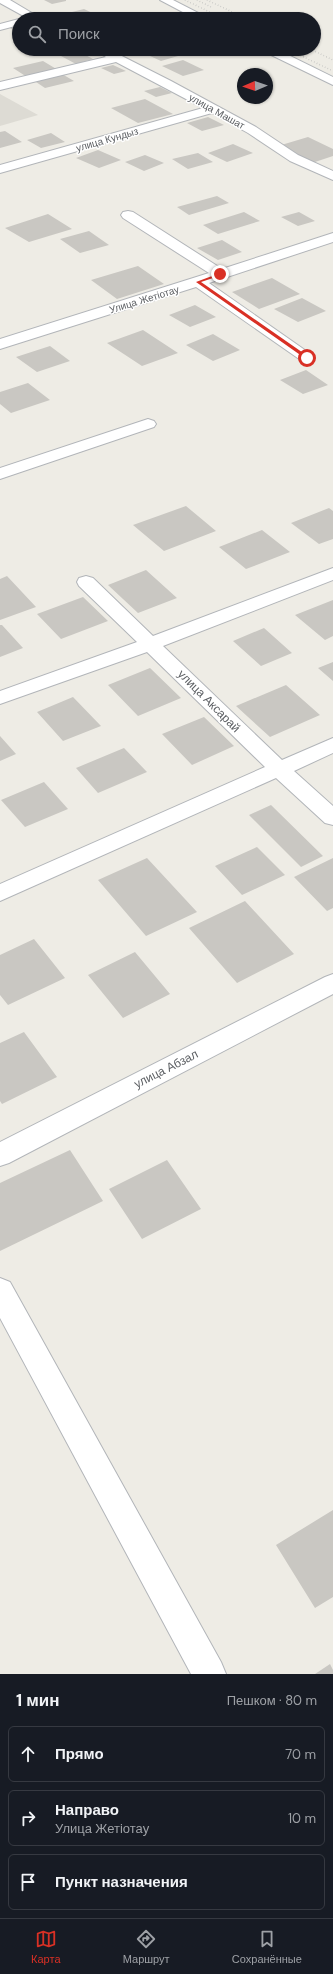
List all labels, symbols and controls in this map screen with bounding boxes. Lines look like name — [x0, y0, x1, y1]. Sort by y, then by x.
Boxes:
search box — [12, 12, 321, 56]
icon: search — [26, 23, 48, 45]
text: Поиск — [58, 24, 100, 44]
north arrow — [237, 68, 273, 104]
street label: улица Машат — [186, 91, 247, 132]
street label: улица Кундыз — [75, 124, 140, 155]
route end — [211, 265, 229, 283]
street label: Улица Жетіотау — [108, 283, 181, 316]
route start — [298, 349, 316, 367]
street label: улица Аксарай — [174, 666, 244, 736]
street label: улица Абзал — [131, 1046, 201, 1092]
text: 1 мин — [16, 1689, 59, 1711]
text: Пешком · 80 m — [227, 1692, 317, 1709]
icon: ahead — [17, 1743, 39, 1765]
text: Прямо — [55, 1744, 104, 1764]
text: 70 m — [285, 1746, 316, 1763]
text: Направо — [55, 1800, 119, 1820]
icon: right — [17, 1807, 39, 1829]
text: 10 m — [288, 1810, 316, 1827]
text: Улица Жетіотау — [55, 1820, 149, 1837]
icon: arrive — [17, 1871, 39, 1893]
text: Пункт назначения — [55, 1872, 188, 1892]
tab: Карта — [31, 1928, 61, 1966]
tab: Маршрут — [123, 1928, 170, 1966]
tab: Сохранённые — [232, 1928, 302, 1966]

